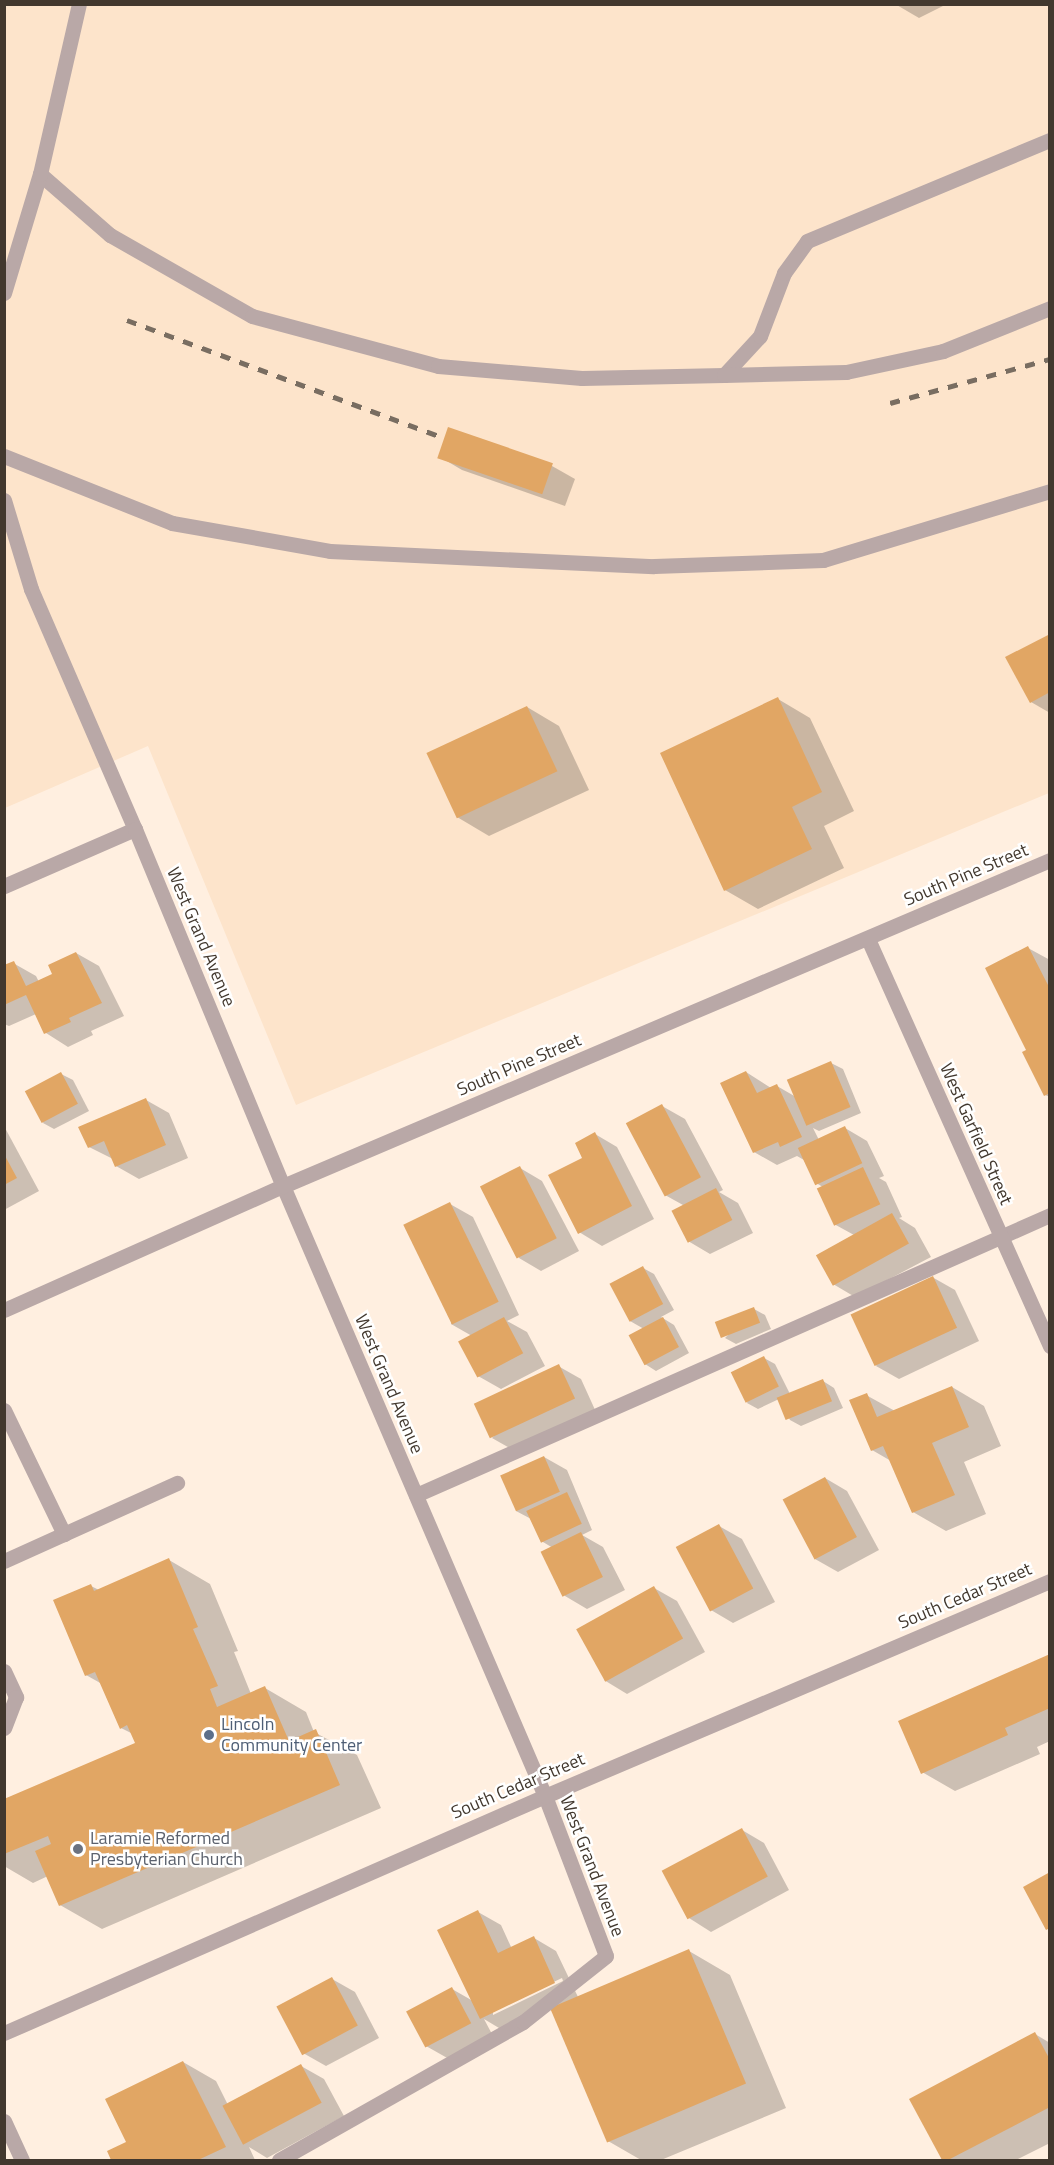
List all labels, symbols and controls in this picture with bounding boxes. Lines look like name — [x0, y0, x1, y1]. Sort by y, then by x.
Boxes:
street label: South Pine Street — [901, 839, 1031, 911]
street label: West Grand Avenue — [162, 864, 240, 1010]
street label: South Pine Street — [454, 1029, 584, 1101]
street label: West Garfield Street — [935, 1060, 1017, 1208]
street label: West Grand Avenue — [350, 1311, 428, 1457]
street label: South Cedar Street — [895, 1558, 1035, 1634]
place label: Lincoln Community Center — [221, 1714, 362, 1756]
marker: Lincoln Community Center — [202, 1728, 216, 1742]
street label: South Cedar Street — [448, 1748, 588, 1824]
street label: West Grand Avenue — [555, 1793, 629, 1939]
place label: Laramie Reformed Presbyterian Church — [90, 1828, 243, 1870]
marker: Laramie Reformed Presbyterian Church — [71, 1842, 85, 1856]

